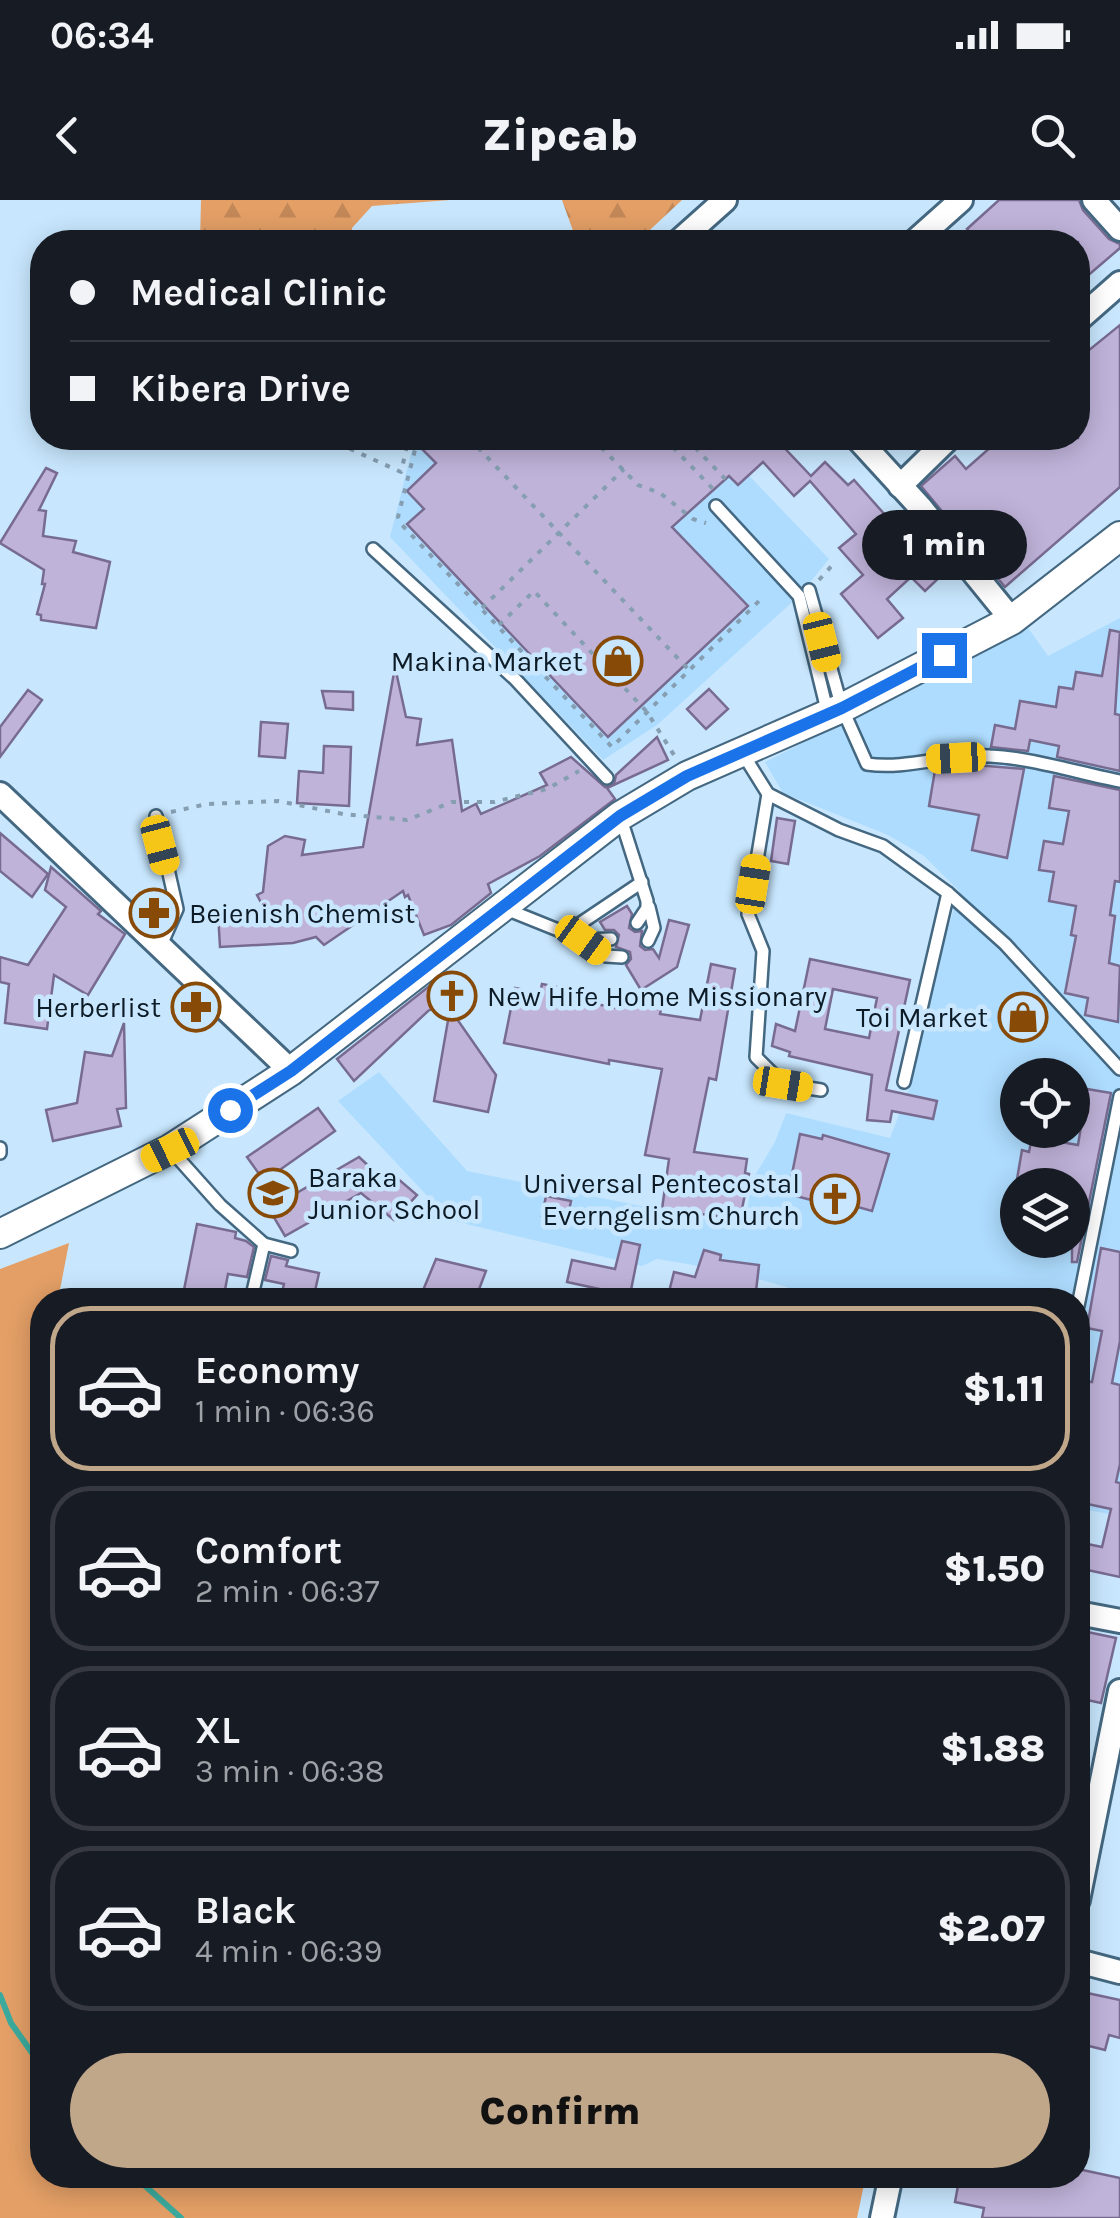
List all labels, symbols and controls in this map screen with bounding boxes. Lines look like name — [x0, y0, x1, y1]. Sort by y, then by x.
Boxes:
text: 06:34 — [50, 13, 154, 58]
icon: back — [40, 108, 95, 163]
icon: search — [1025, 108, 1080, 163]
text: Zipcab — [482, 109, 638, 161]
text: Medical Clinic — [130, 270, 387, 315]
text: Kibera Drive — [130, 366, 351, 411]
callout: 1 min — [862, 510, 1026, 580]
text: 1 min — [903, 526, 986, 563]
car — [800, 609, 844, 675]
route end — [922, 633, 967, 678]
shop icon: Makina Market — [592, 635, 644, 687]
place label: Makina Market — [391, 645, 583, 678]
car — [925, 741, 987, 775]
car — [138, 812, 182, 878]
car — [733, 852, 773, 916]
pharmacy icon: Beienish Chemist — [128, 887, 180, 939]
place label: Beienish Chemist — [189, 897, 415, 930]
car — [550, 910, 616, 970]
church icon: New Hife Home Missionary — [426, 970, 478, 1022]
place label: New Hife Home Missionary — [487, 980, 827, 1013]
pharmacy icon: Herberlist — [170, 981, 222, 1033]
place label: Herberlist — [35, 991, 161, 1024]
shop icon: Toi Market — [997, 991, 1049, 1043]
place label: Toi Market — [856, 1001, 988, 1034]
map controls — [1000, 1058, 1090, 1258]
button: locate — [1000, 1058, 1090, 1148]
car — [751, 1064, 815, 1104]
route start — [208, 1088, 253, 1133]
car — [136, 1123, 204, 1177]
place label: Baraka Junior School — [308, 1161, 480, 1226]
school or university icon: Baraka Junior School — [247, 1167, 299, 1219]
place label: Universal Pentecostal Everngelism Church — [523, 1167, 800, 1232]
button: layers — [1000, 1168, 1090, 1258]
church icon: Universal Pentecostal Everngelism Church — [809, 1173, 861, 1225]
icon: car — [75, 1344, 165, 1434]
text: Economy — [195, 1348, 359, 1393]
text: $1.11 — [963, 1366, 1045, 1411]
text: 1 min · 06:36 — [195, 1393, 375, 1430]
icon: car — [75, 1524, 165, 1614]
text: Comfort — [195, 1528, 342, 1573]
text: $1.50 — [944, 1546, 1045, 1591]
text: 2 min · 06:37 — [195, 1573, 379, 1610]
icon: car — [75, 1704, 165, 1794]
text: XL — [195, 1708, 240, 1753]
text: $1.88 — [941, 1726, 1045, 1771]
text: 3 min · 06:38 — [195, 1753, 384, 1790]
icon: car — [75, 1884, 165, 1974]
text: Black — [195, 1888, 296, 1933]
text: $2.07 — [937, 1906, 1045, 1951]
text: 4 min · 06:39 — [195, 1933, 382, 1970]
button: Confirm — [70, 2053, 1050, 2168]

